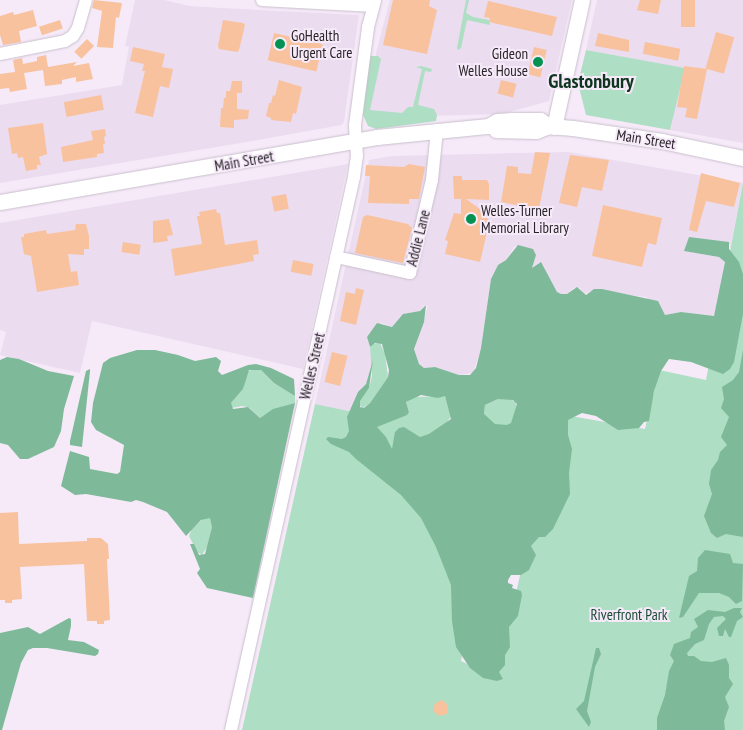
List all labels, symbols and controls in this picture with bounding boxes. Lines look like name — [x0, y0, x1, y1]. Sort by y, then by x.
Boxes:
place label: GoHealth Urgent Care — [291, 26, 352, 61]
marker: GoHealth Urgent Care — [273, 37, 287, 51]
place label: Gideon Welles House — [459, 44, 528, 79]
marker: Gideon Welles House — [532, 56, 544, 68]
district label: Glastonbury — [548, 69, 634, 93]
street label: Main Street — [615, 125, 677, 153]
street label: Main Street — [213, 147, 275, 175]
place label: Welles-Turner Memorial Library — [481, 201, 569, 236]
street label: Addie Lane — [402, 208, 434, 268]
marker: Welles-Turner Memorial Library — [465, 213, 477, 225]
street label: Welles Street — [296, 331, 328, 401]
park label: Riverfront Park — [590, 606, 668, 624]

